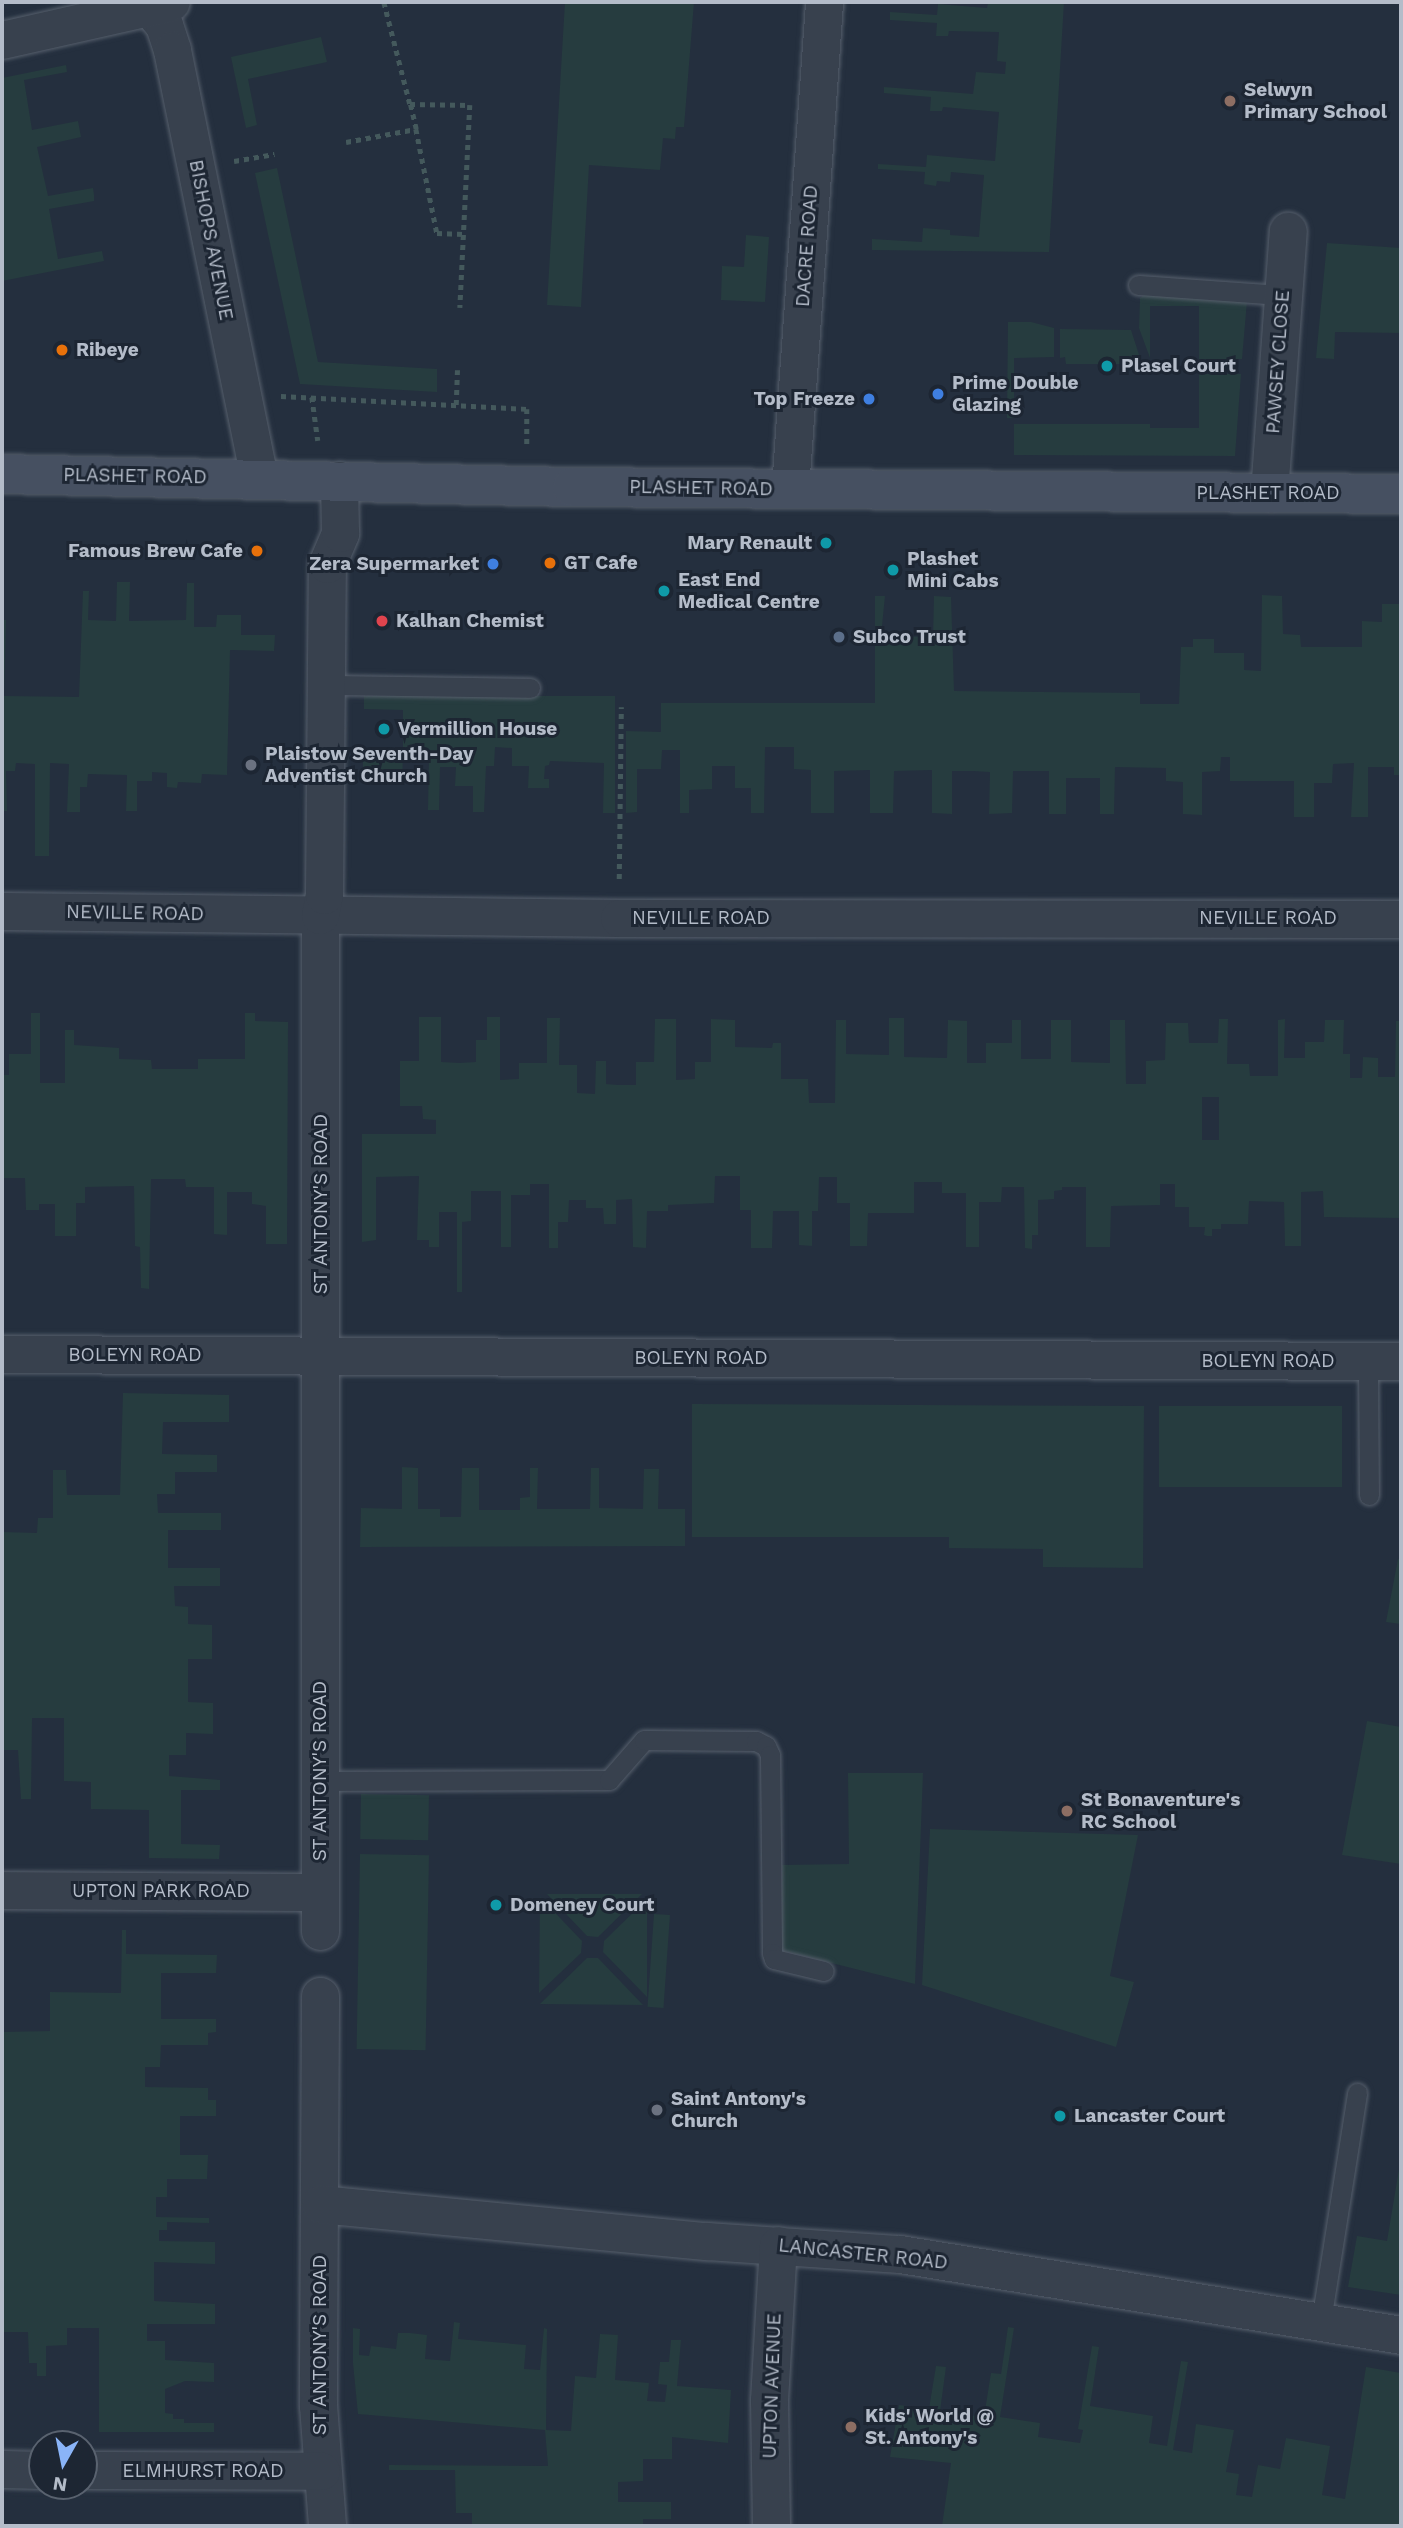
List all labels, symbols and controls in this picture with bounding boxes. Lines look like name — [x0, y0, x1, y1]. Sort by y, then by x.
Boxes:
place label: Selwyn Primary School — [1244, 79, 1387, 123]
marker: Selwyn Primary School — [1222, 93, 1238, 109]
street label: BISHOPS AVENUE — [184, 157, 238, 323]
street label: DACRE ROAD — [791, 184, 823, 308]
street label: PAWSEY CLOSE — [1262, 289, 1294, 435]
place label: Ribeye — [76, 339, 139, 361]
marker: Ribeye — [54, 342, 70, 358]
place label: Plasel Court — [1121, 355, 1236, 377]
marker: Plasel Court — [1099, 358, 1115, 374]
place label: Prime Double Glazing — [952, 372, 1079, 416]
marker: Prime Double Glazing — [930, 386, 946, 402]
place label: Top Freeze — [754, 388, 855, 410]
marker: Top Freeze — [861, 391, 877, 407]
street label: PLASHET ROAD — [63, 463, 207, 489]
street label: PLASHET ROAD — [629, 475, 773, 501]
street label: PLASHET ROAD — [1196, 482, 1340, 504]
place label: Mary Renault — [687, 532, 812, 554]
marker: Mary Renault — [818, 535, 834, 551]
place label: Famous Brew Cafe — [68, 540, 243, 562]
marker: Famous Brew Cafe — [249, 543, 265, 559]
place label: Plashet Mini Cabs — [907, 548, 999, 592]
place label: GT Cafe — [564, 552, 638, 574]
place label: Zera Supermarket — [309, 553, 479, 575]
marker: GT Cafe — [542, 555, 558, 571]
marker: Zera Supermarket — [485, 556, 501, 572]
marker: Plashet Mini Cabs — [885, 562, 901, 578]
place label: East End Medical Centre — [678, 569, 820, 613]
marker: East End Medical Centre — [656, 583, 672, 599]
place label: Kalhan Chemist — [396, 610, 544, 632]
marker: Kalhan Chemist — [374, 613, 390, 629]
place label: Subco Trust — [853, 626, 966, 648]
marker: Subco Trust — [831, 629, 847, 645]
place label: Vermillion House — [398, 718, 557, 740]
marker: Vermillion House — [376, 721, 392, 737]
place label: Plaistow Seventh-Day Adventist Church — [265, 743, 474, 787]
marker: Plaistow Seventh-Day Adventist Church — [243, 757, 259, 773]
street label: NEVILLE ROAD — [66, 900, 204, 926]
street label: NEVILLE ROAD — [632, 907, 770, 929]
street label: NEVILLE ROAD — [1199, 907, 1337, 929]
street label: ST ANTONY'S ROAD — [310, 1113, 332, 1295]
street label: BOLEYN ROAD — [68, 1344, 202, 1366]
street label: BOLEYN ROAD — [634, 1347, 768, 1369]
street label: BOLEYN ROAD — [1201, 1350, 1335, 1372]
street label: ST ANTONY'S ROAD — [309, 1680, 331, 1862]
place label: St Bonaventure's RC School — [1081, 1789, 1240, 1833]
marker: St Bonaventure's RC School — [1059, 1803, 1075, 1819]
street label: UPTON PARK ROAD — [72, 1880, 250, 1902]
place label: Domeney Court — [510, 1894, 655, 1916]
marker: Domeney Court — [488, 1897, 504, 1913]
place label: Saint Antony's Church — [671, 2088, 806, 2132]
marker: Saint Antony's Church — [649, 2102, 665, 2118]
place label: Lancaster Court — [1074, 2105, 1225, 2127]
marker: Lancaster Court — [1052, 2108, 1068, 2124]
street label: LANCASTER ROAD — [777, 2234, 949, 2274]
street label: ST ANTONY'S ROAD — [309, 2254, 331, 2436]
street label: UPTON AVENUE — [758, 2313, 786, 2459]
place label: Kids' World @ St. Antony's — [865, 2405, 995, 2449]
marker: Kids' World @ St. Antony's — [843, 2419, 859, 2435]
north arrow — [28, 2430, 98, 2500]
street label: ELMHURST ROAD — [122, 2460, 284, 2482]
text: N — [51, 2472, 69, 2497]

